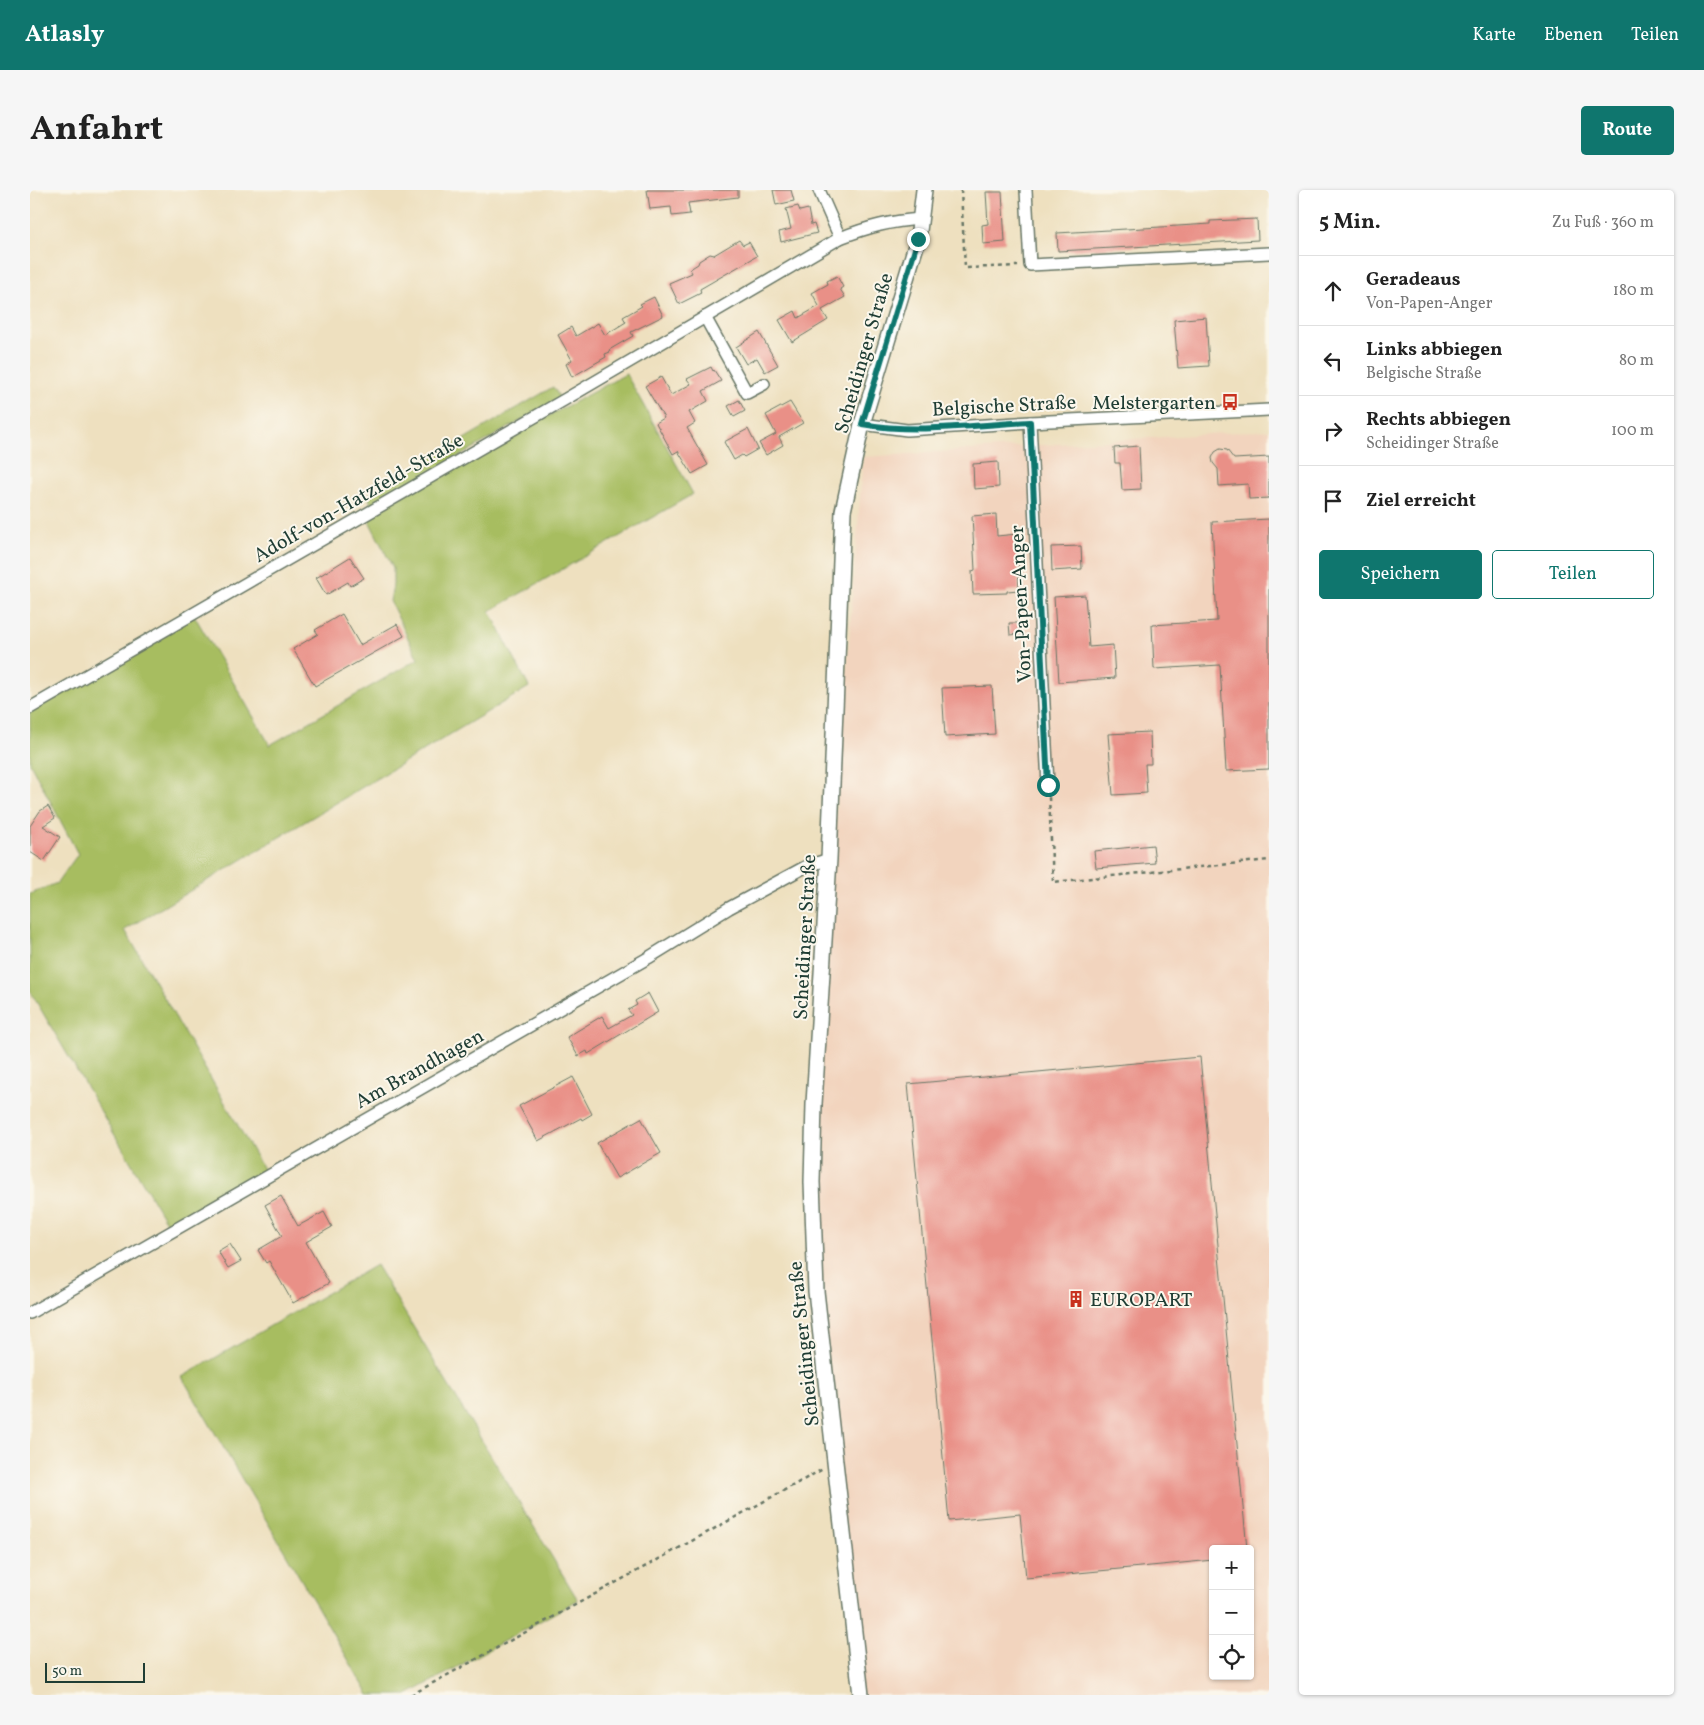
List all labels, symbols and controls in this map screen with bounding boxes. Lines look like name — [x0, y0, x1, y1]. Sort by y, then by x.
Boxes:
text: Atlasly — [25, 18, 104, 52]
text: Karte — [1472, 23, 1516, 48]
text: Ebenen — [1544, 23, 1603, 48]
text: Teilen — [1631, 23, 1679, 48]
text: Anfahrt — [30, 106, 163, 154]
button: Route — [1581, 106, 1674, 155]
text: 5 Min. — [1319, 208, 1381, 237]
text: Zu Fuß · 360 m — [1552, 212, 1654, 234]
route end — [907, 228, 930, 251]
text: Geradeaus — [1366, 267, 1461, 293]
street label: Scheidinger Straße — [829, 270, 901, 437]
icon: ahead — [1319, 277, 1347, 305]
text: 180 m — [1613, 280, 1654, 302]
text: Von-Papen-Anger — [1366, 293, 1492, 315]
text: Links abbiegen — [1366, 337, 1503, 363]
icon: left — [1319, 347, 1347, 375]
text: 80 m — [1619, 350, 1654, 372]
text: Belgische Straße — [1366, 363, 1482, 385]
street label: Belgische Straße — [931, 389, 1077, 425]
place label: Melstergarten — [1092, 390, 1216, 418]
bus stop icon: Melstergarten — [1220, 392, 1240, 412]
text: Rechts abbiegen — [1366, 407, 1511, 433]
icon: right — [1319, 417, 1347, 445]
text: 100 m — [1611, 420, 1654, 442]
street label: Adolf-von-Hatzfeld-Straße — [249, 427, 469, 570]
text: Scheidinger Straße — [1366, 433, 1499, 455]
icon: arrive — [1319, 487, 1347, 515]
text: Ziel erreicht — [1366, 488, 1476, 514]
street label: Von-Papen-Anger — [1004, 524, 1040, 683]
button: Speichern — [1319, 550, 1482, 599]
button: Teilen — [1492, 550, 1654, 599]
route start — [1037, 774, 1060, 797]
street label: Scheidinger Straße — [788, 853, 824, 1021]
street label: Am Brandhagen — [351, 1023, 489, 1117]
street label: Scheidinger Straße — [782, 1260, 828, 1428]
place label: EUROPART — [1090, 1287, 1193, 1315]
building icon: EUROPART — [1066, 1289, 1086, 1309]
map controls — [1209, 1545, 1254, 1680]
button: + — [1209, 1545, 1254, 1590]
button: − — [1209, 1590, 1254, 1635]
button: locate — [1209, 1635, 1254, 1680]
scale bar — [45, 1660, 145, 1683]
text: 50 m — [52, 1662, 82, 1681]

